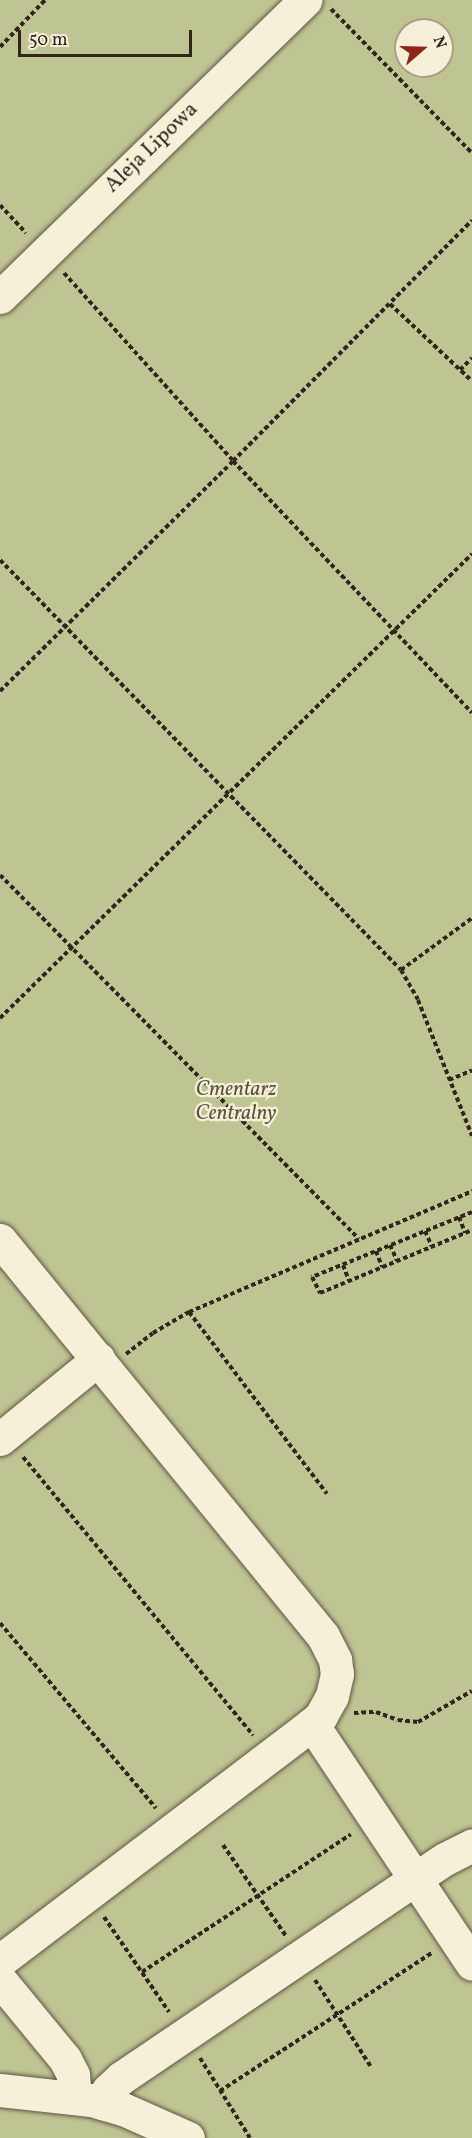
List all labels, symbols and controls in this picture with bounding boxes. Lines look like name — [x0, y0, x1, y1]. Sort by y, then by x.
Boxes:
scale bar — [21, 18, 195, 56]
north arrow — [394, 18, 454, 78]
text: 50 m — [29, 28, 68, 53]
text: N — [427, 33, 451, 52]
street label: Aleja Lipowa — [100, 97, 204, 199]
park label: Cmentarz Centralny — [195, 1077, 277, 1127]

